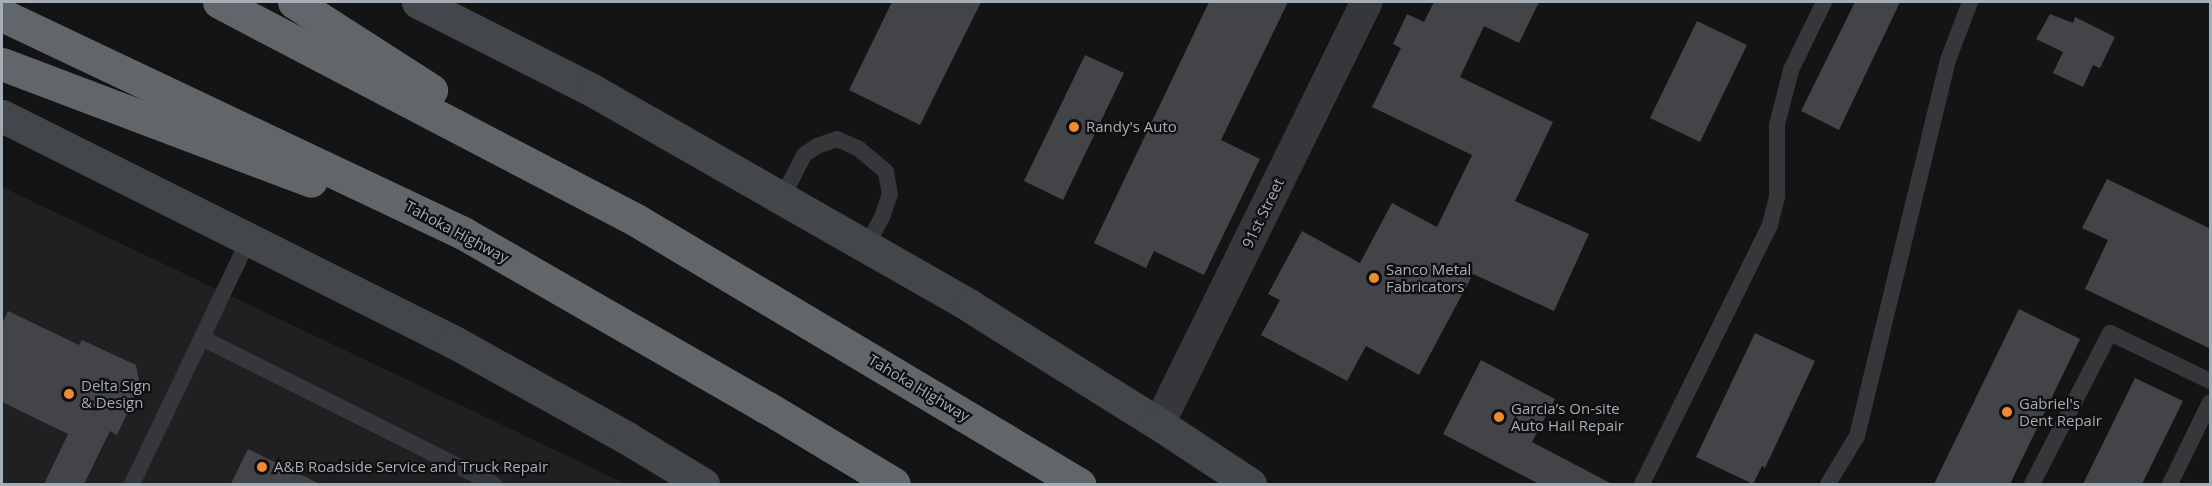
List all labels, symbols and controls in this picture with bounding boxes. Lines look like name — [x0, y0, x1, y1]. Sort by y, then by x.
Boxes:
place label: Randy's Auto — [1086, 118, 1177, 136]
marker: Randy's Auto — [1067, 120, 1081, 134]
street label: 91st Street — [1238, 175, 1288, 251]
street label: Tahoka Highway — [402, 197, 512, 267]
place label: Sanco Metal Fabricators — [1386, 260, 1471, 295]
marker: Sanco Metal Fabricators — [1367, 271, 1381, 285]
street label: Tahoka Highway — [865, 351, 973, 425]
place label: Delta Sign & Design — [81, 376, 151, 411]
marker: Delta Sign & Design — [62, 387, 76, 401]
place label: Gabriel's Dent Repair — [2019, 394, 2102, 429]
place label: Garcia’s On-site Auto Hail Repair — [1511, 399, 1624, 434]
marker: Gabriel's Dent Repair — [2000, 405, 2014, 419]
marker: Garcia’s On-site Auto Hail Repair — [1492, 410, 1506, 424]
place label: A&B Roadside Service and Truck Repair — [274, 458, 548, 476]
marker: A&B Roadside Service and Truck Repair — [255, 460, 269, 474]

